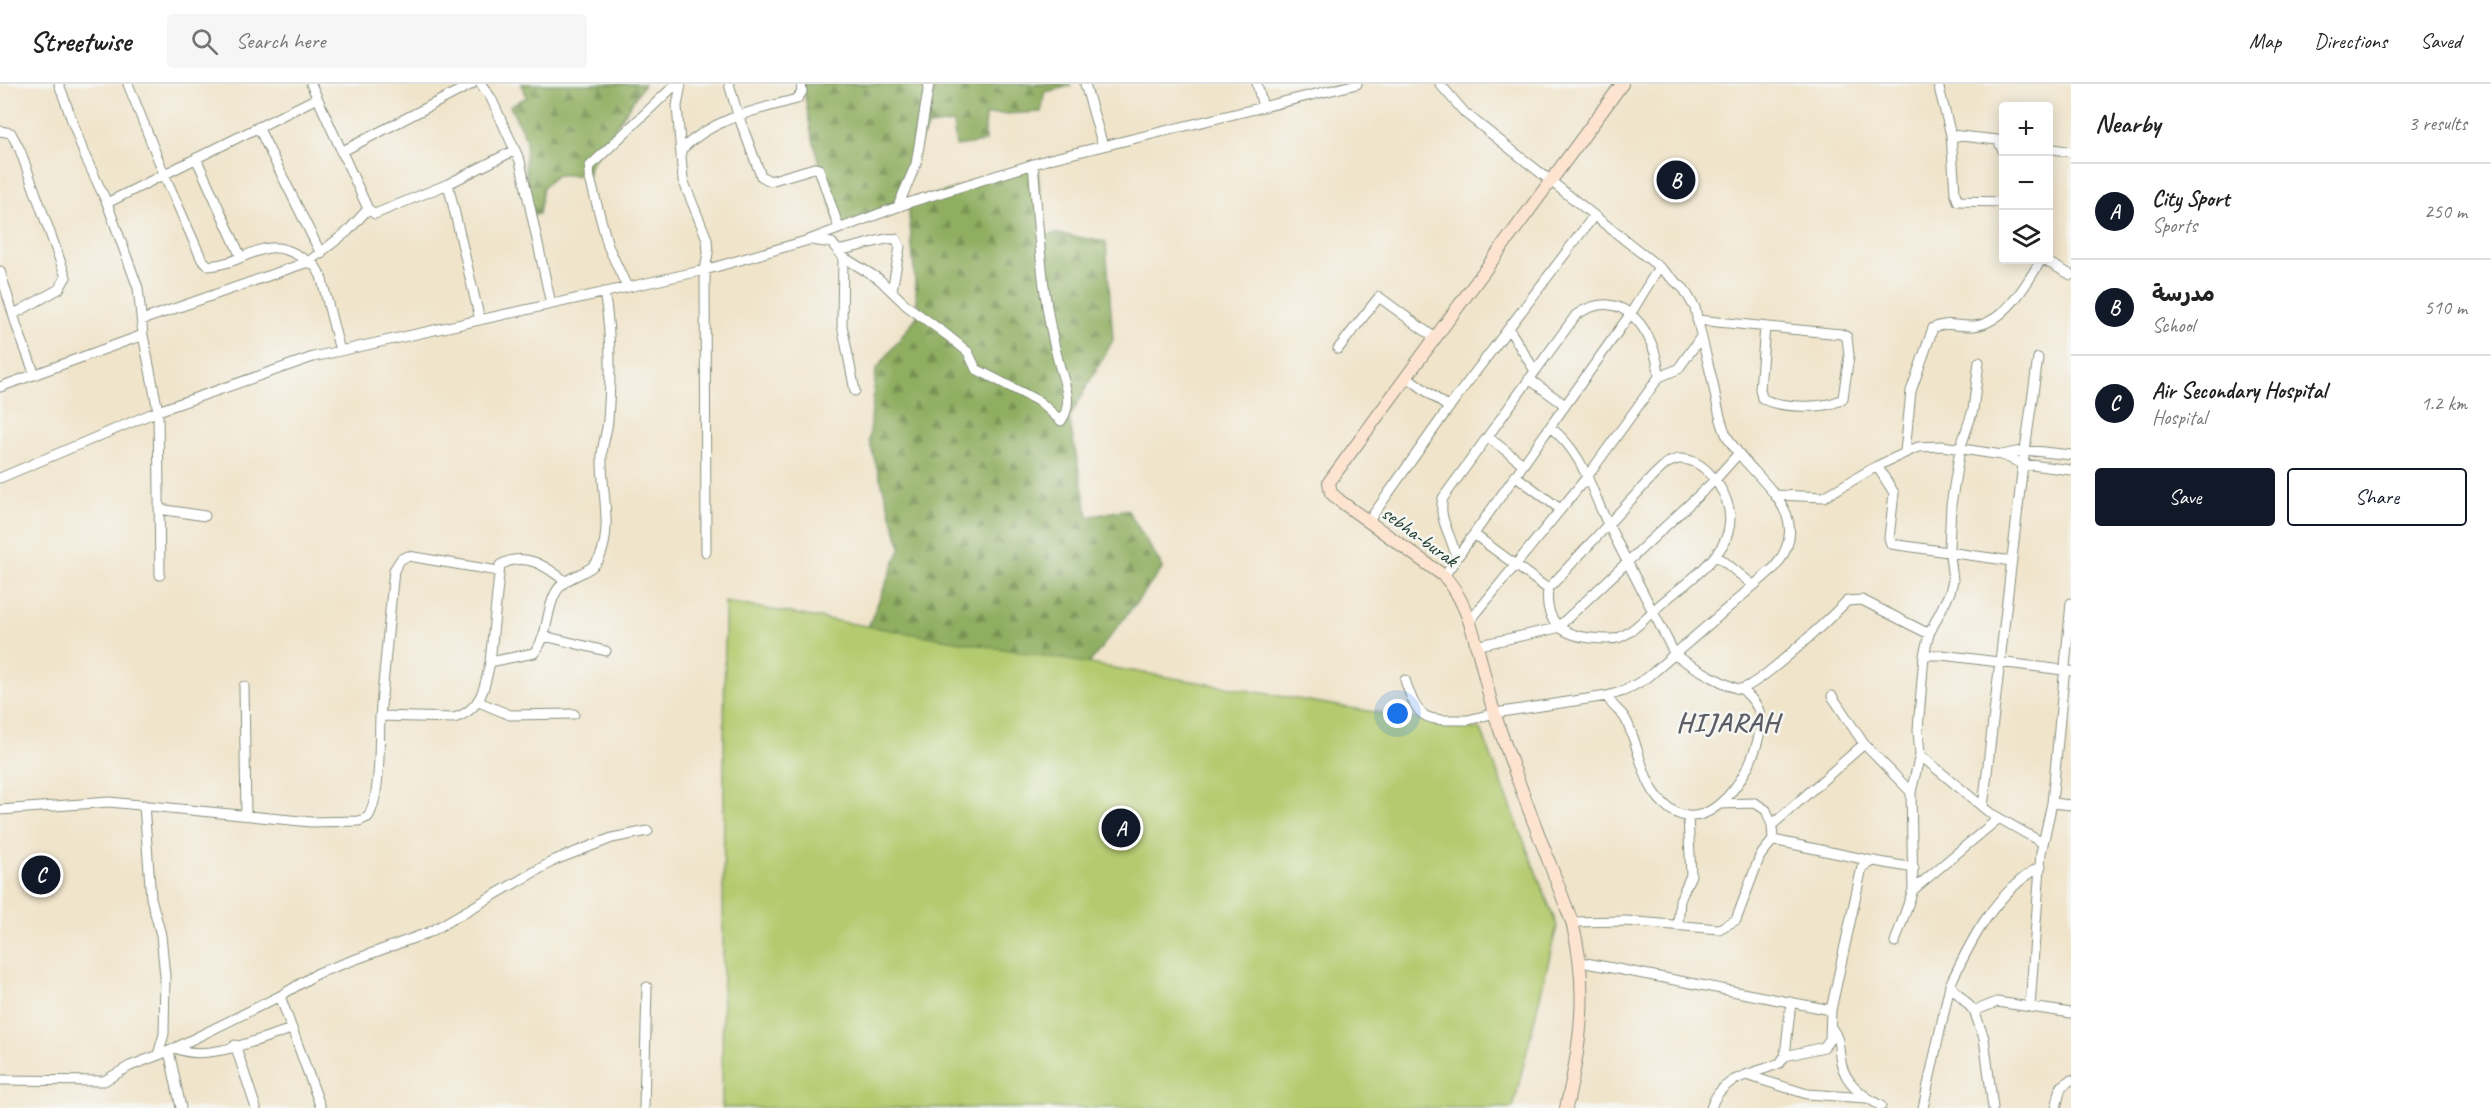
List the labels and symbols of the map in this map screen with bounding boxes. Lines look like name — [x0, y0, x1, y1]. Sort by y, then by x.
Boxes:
pin: B — [1656, 158, 1696, 202]
street label: sebha-burak — [1377, 500, 1464, 573]
your location — [1383, 699, 1412, 728]
district label: HIJARAH — [1676, 705, 1784, 739]
pin: A — [1102, 806, 1140, 850]
pin: C — [22, 852, 60, 898]

